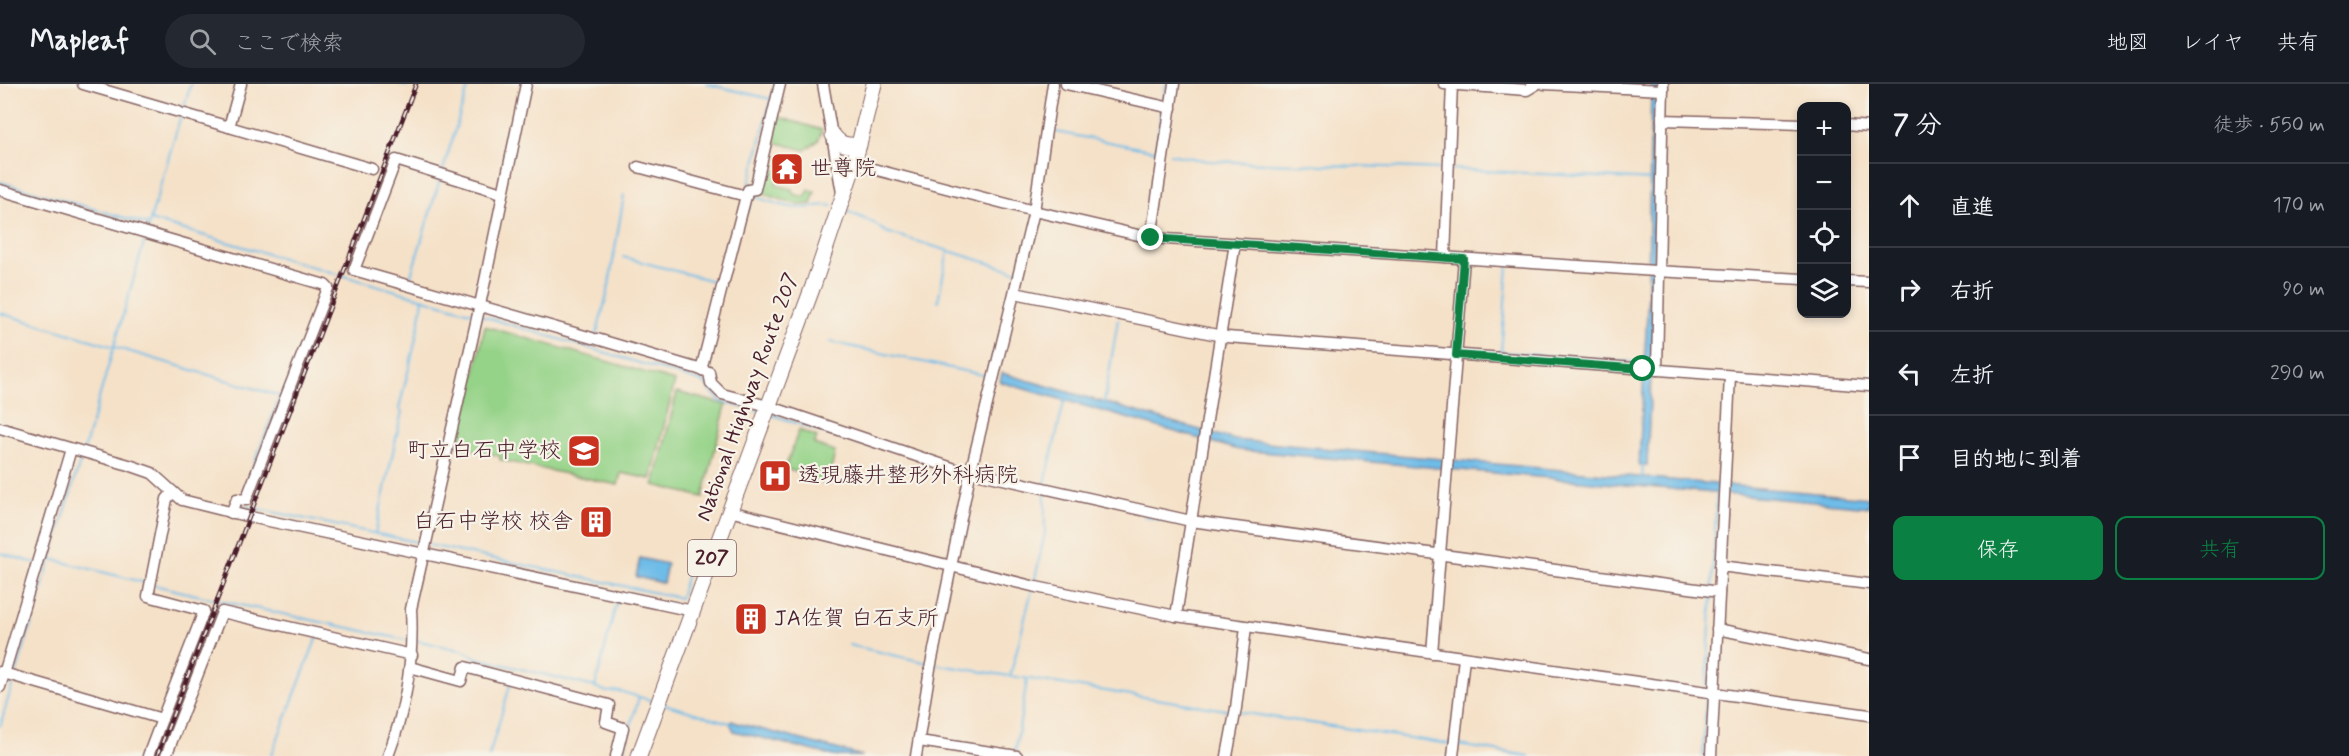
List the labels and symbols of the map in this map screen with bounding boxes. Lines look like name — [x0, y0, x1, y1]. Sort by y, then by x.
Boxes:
temple icon: 世尊院 — [769, 151, 805, 187]
place label: 世尊院 — [810, 155, 876, 183]
route end — [1137, 224, 1163, 250]
street label: National Highway Route 207 — [690, 269, 807, 525]
route start — [1629, 355, 1655, 381]
school or university icon: 町立白石中学校 — [566, 433, 602, 469]
place label: 町立白石中学校 — [407, 437, 561, 465]
hospital icon: 透現藤井整形外科病院 — [757, 458, 793, 494]
place label: 透現藤井整形外科病院 — [798, 462, 1018, 490]
building icon: 白石中学校 校舎 — [578, 504, 614, 540]
place label: 白石中学校 校舎 — [413, 508, 573, 536]
road number: 207 — [688, 540, 736, 576]
building icon: JA佐賀 白石支所 — [733, 601, 769, 637]
place label: JA佐賀 白石支所 — [774, 605, 939, 633]

